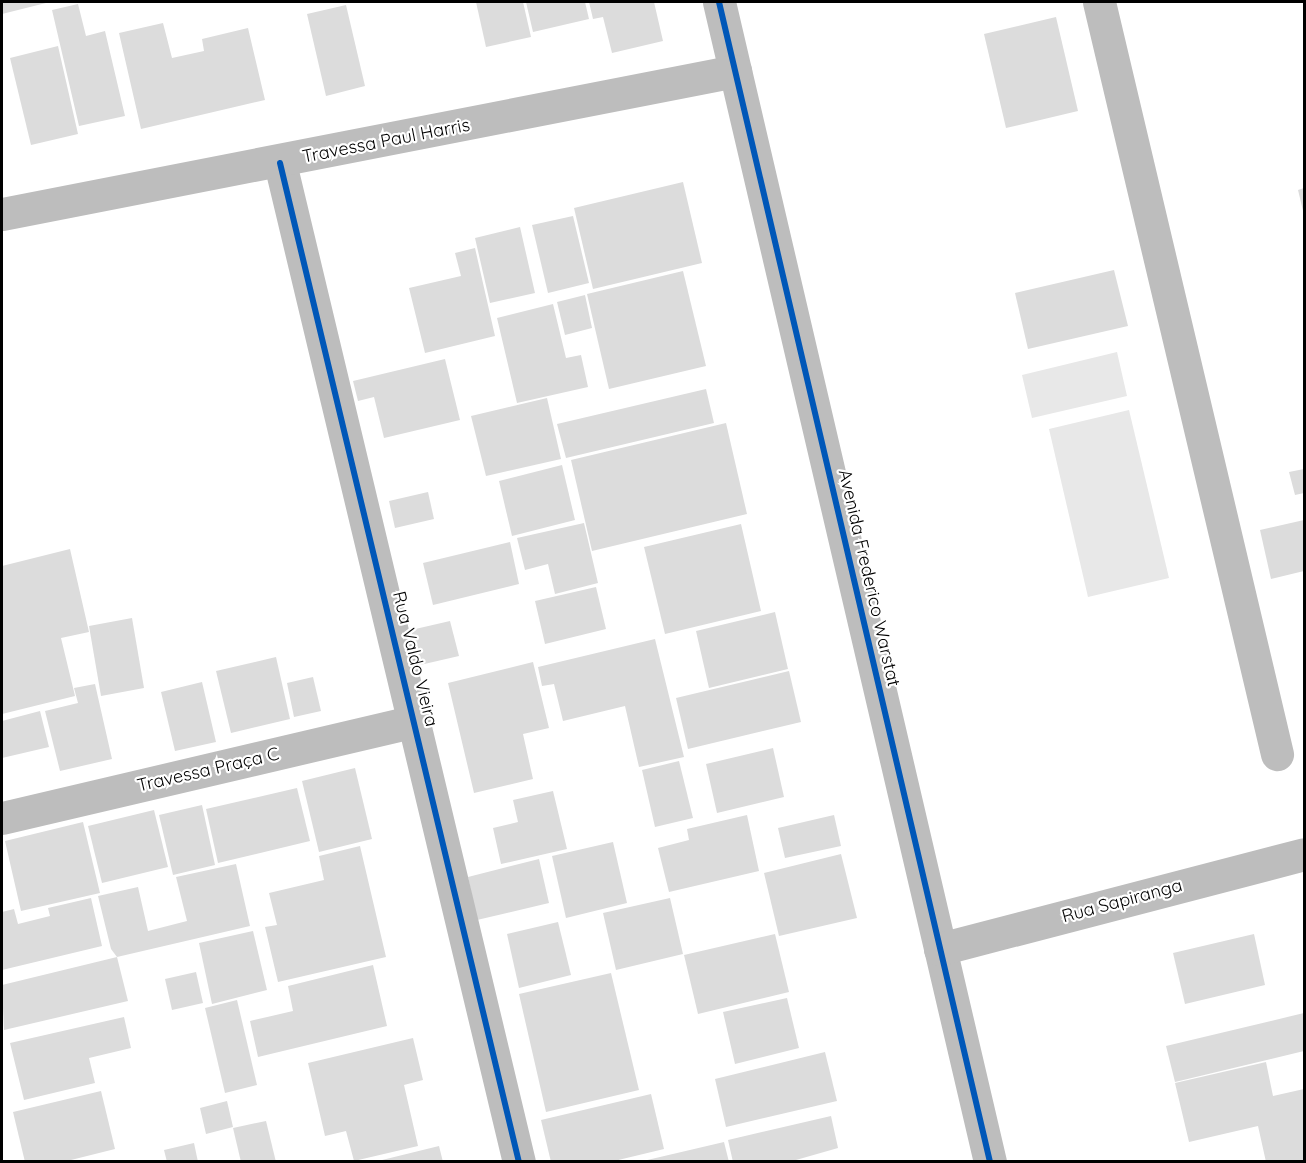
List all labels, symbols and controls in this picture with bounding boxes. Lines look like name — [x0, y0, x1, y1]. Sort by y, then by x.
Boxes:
street label: Travessa Paul Harris — [300, 114, 472, 168]
street label: Avenida Frederico Warstat — [834, 467, 904, 689]
street label: Rua Valdo Vieira — [388, 589, 442, 729]
street label: Travessa Praça C — [135, 743, 281, 797]
street label: Rua Sapiranga — [1059, 875, 1185, 927]

